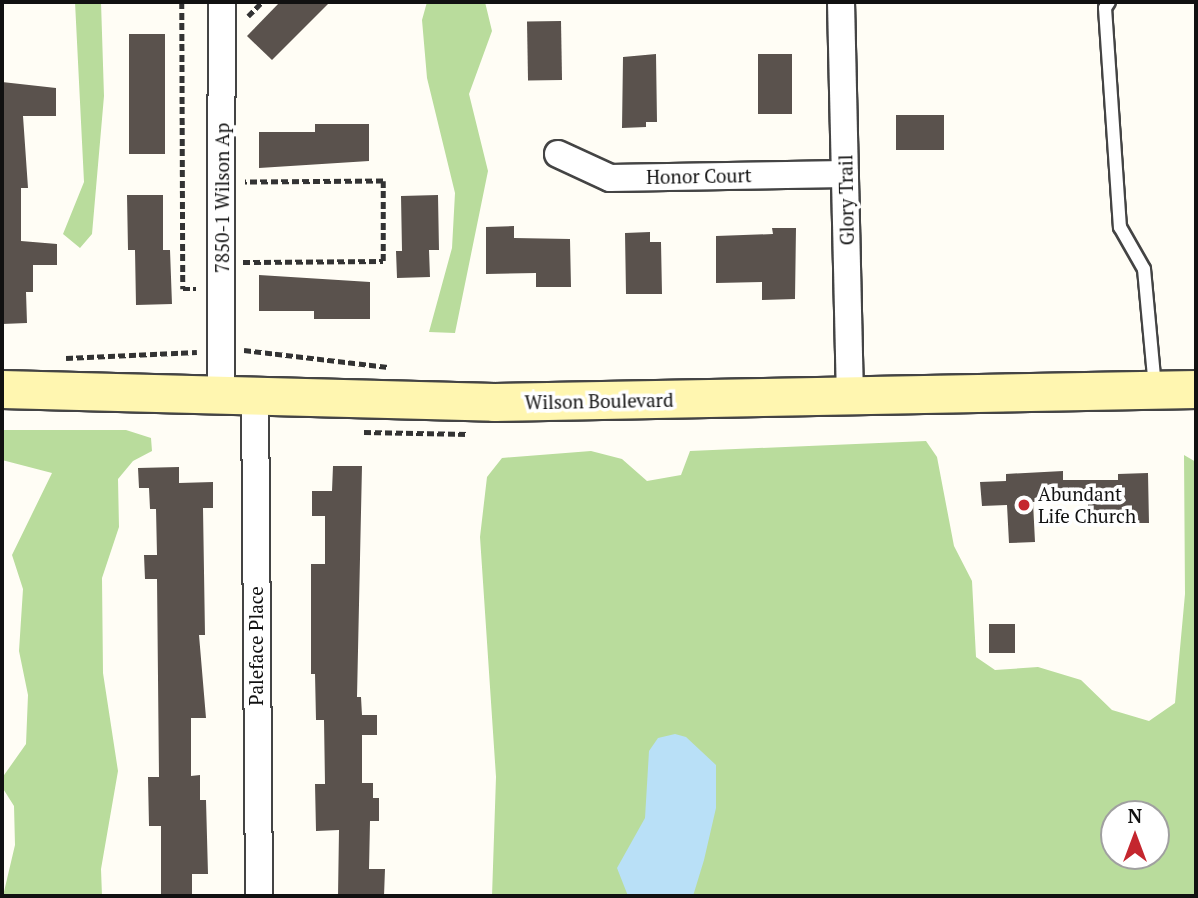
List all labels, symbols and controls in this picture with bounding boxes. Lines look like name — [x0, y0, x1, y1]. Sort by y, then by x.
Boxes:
street label: 7850-1 Wilson Ap — [211, 123, 233, 273]
street label: Glory Trail — [834, 154, 858, 246]
street label: Honor Court — [646, 164, 752, 188]
street label: Wilson Boulevard — [524, 388, 674, 414]
place label: Abundant Life Church — [1038, 483, 1136, 527]
marker: Abundant Life Church — [1016, 497, 1032, 513]
street label: Paleface Place — [245, 586, 267, 706]
north arrow — [1100, 800, 1170, 870]
text: N — [1128, 803, 1142, 828]

